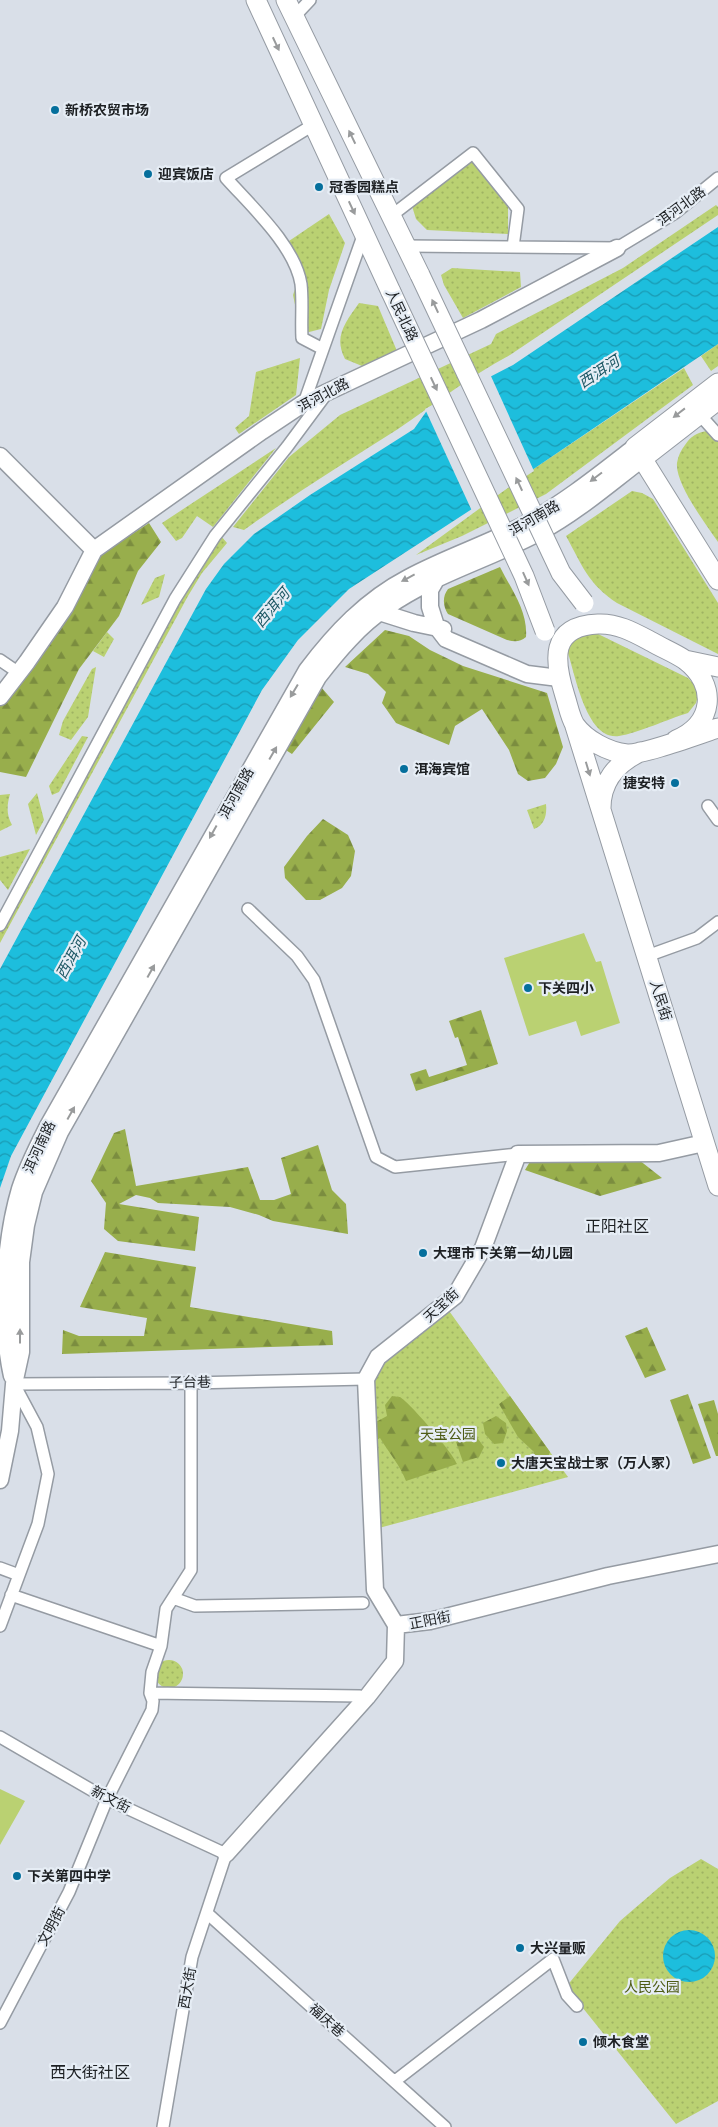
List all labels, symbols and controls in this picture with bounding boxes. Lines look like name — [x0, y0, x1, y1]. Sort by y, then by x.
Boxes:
one-way arrow — [273, 37, 281, 51]
place label: 新桥农贸市场 — [65, 102, 149, 118]
marker: 新桥农贸市场 — [49, 104, 61, 116]
one-way arrow — [348, 130, 356, 144]
place label: 迎宾饭店 — [158, 166, 214, 182]
marker: 迎宾饭店 — [142, 168, 154, 180]
place label: 冠香园糕点 — [329, 179, 399, 195]
marker: 冠香园糕点 — [313, 181, 325, 193]
street label: 洱河北路 — [654, 183, 708, 229]
one-way arrow — [348, 201, 356, 215]
street label: 人民北路 — [383, 286, 421, 344]
one-way arrow — [430, 298, 439, 313]
water label: 西洱河 — [575, 351, 625, 391]
street label: 洱河北路 — [295, 375, 351, 415]
one-way arrow — [431, 377, 439, 391]
one-way arrow — [672, 408, 686, 418]
one-way arrow — [589, 472, 603, 482]
one-way arrow — [515, 477, 523, 491]
street label: 洱河南路 — [506, 497, 562, 539]
one-way arrow — [521, 571, 530, 586]
one-way arrow — [401, 574, 414, 583]
water label: 西洱河 — [251, 583, 295, 630]
one-way arrow — [289, 685, 298, 698]
one-way arrow — [269, 747, 278, 760]
place label: 洱海宾馆 — [414, 761, 470, 777]
one-way arrow — [585, 761, 593, 776]
marker: 洱海宾馆 — [398, 763, 410, 775]
street label: 洱河南路 — [215, 765, 257, 821]
place label: 捷安特 — [623, 775, 665, 791]
marker: 捷安特 — [669, 777, 681, 789]
one-way arrow — [209, 826, 218, 839]
water label: 西洱河 — [52, 931, 90, 982]
one-way arrow — [146, 965, 155, 978]
street label: 人民街 — [647, 978, 675, 1022]
place label: 下关四小 — [538, 980, 594, 996]
marker: 下关四小 — [522, 982, 534, 994]
one-way arrow — [66, 1106, 75, 1119]
street label: 洱河南路 — [20, 1118, 58, 1176]
district label: 正阳社区 — [585, 1217, 649, 1235]
place label: 大理市下关第一幼儿园 — [433, 1245, 573, 1261]
marker: 大理市下关第一幼儿园 — [417, 1247, 429, 1259]
street label: 天宝街 — [420, 1285, 462, 1325]
one-way arrow — [16, 1327, 24, 1343]
street label: 子台巷 — [169, 1374, 211, 1390]
park label: 天宝公园 — [420, 1426, 476, 1442]
place label: 大唐天宝战士冢（万人冢） — [511, 1455, 679, 1471]
marker: 大唐天宝战士冢（万人冢） — [495, 1457, 507, 1469]
street label: 正阳街 — [408, 1608, 452, 1632]
street label: 新文街 — [89, 1782, 133, 1816]
place label: 下关第四中学 — [27, 1868, 111, 1884]
marker: 下关第四中学 — [11, 1870, 23, 1882]
street label: 文明街 — [34, 1904, 68, 1948]
place label: 大兴量贩 — [530, 1940, 586, 1956]
marker: 大兴量贩 — [514, 1942, 526, 1954]
street label: 西大街 — [175, 1966, 199, 2010]
park label: 人民公园 — [624, 1979, 680, 1995]
street label: 福庆巷 — [306, 2000, 348, 2040]
place label: 倾木食堂 — [593, 2034, 649, 2050]
marker: 倾木食堂 — [577, 2036, 589, 2048]
district label: 西大街社区 — [50, 2063, 130, 2081]

